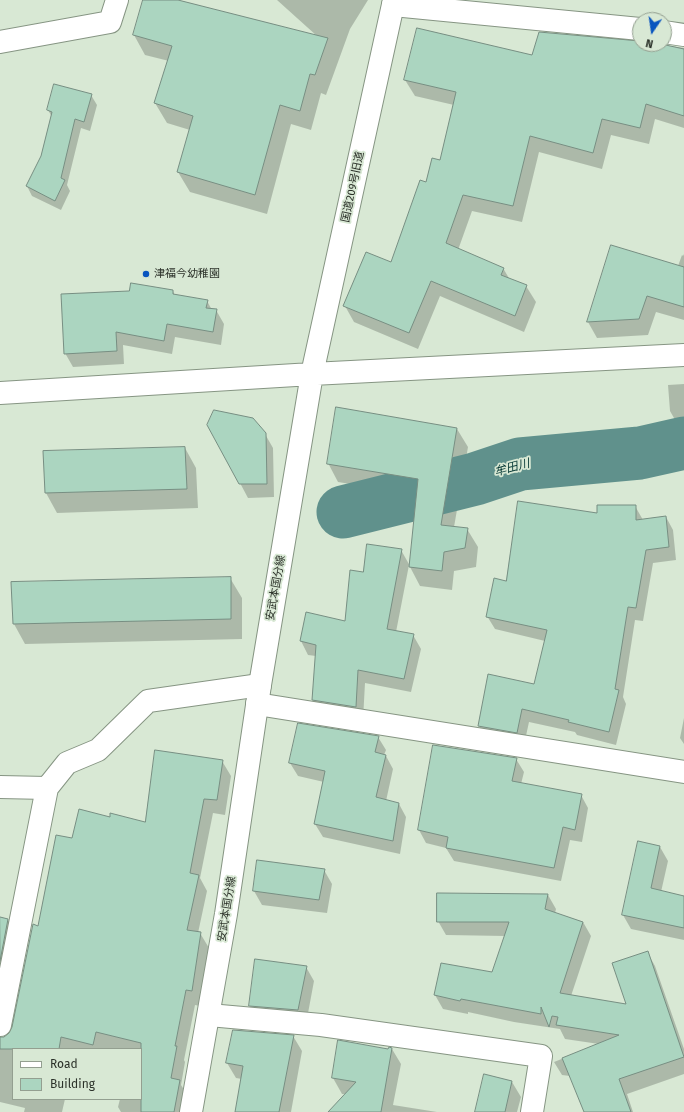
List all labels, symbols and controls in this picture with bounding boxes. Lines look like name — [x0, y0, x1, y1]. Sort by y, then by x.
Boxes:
north arrow — [632, 12, 672, 52]
text: N — [644, 36, 654, 50]
street label: 国道209号旧道 — [339, 150, 367, 224]
place label: 津福今幼稚園 — [154, 267, 220, 281]
marker: 津福今幼稚園 — [141, 269, 151, 279]
water label: 牟田川 — [493, 456, 531, 480]
street label: 安武本国分線 — [264, 554, 288, 622]
street label: 安武本国分線 — [215, 875, 239, 943]
legend — [12, 1048, 142, 1100]
text: Road — [50, 1057, 78, 1071]
text: Building — [50, 1077, 95, 1091]

